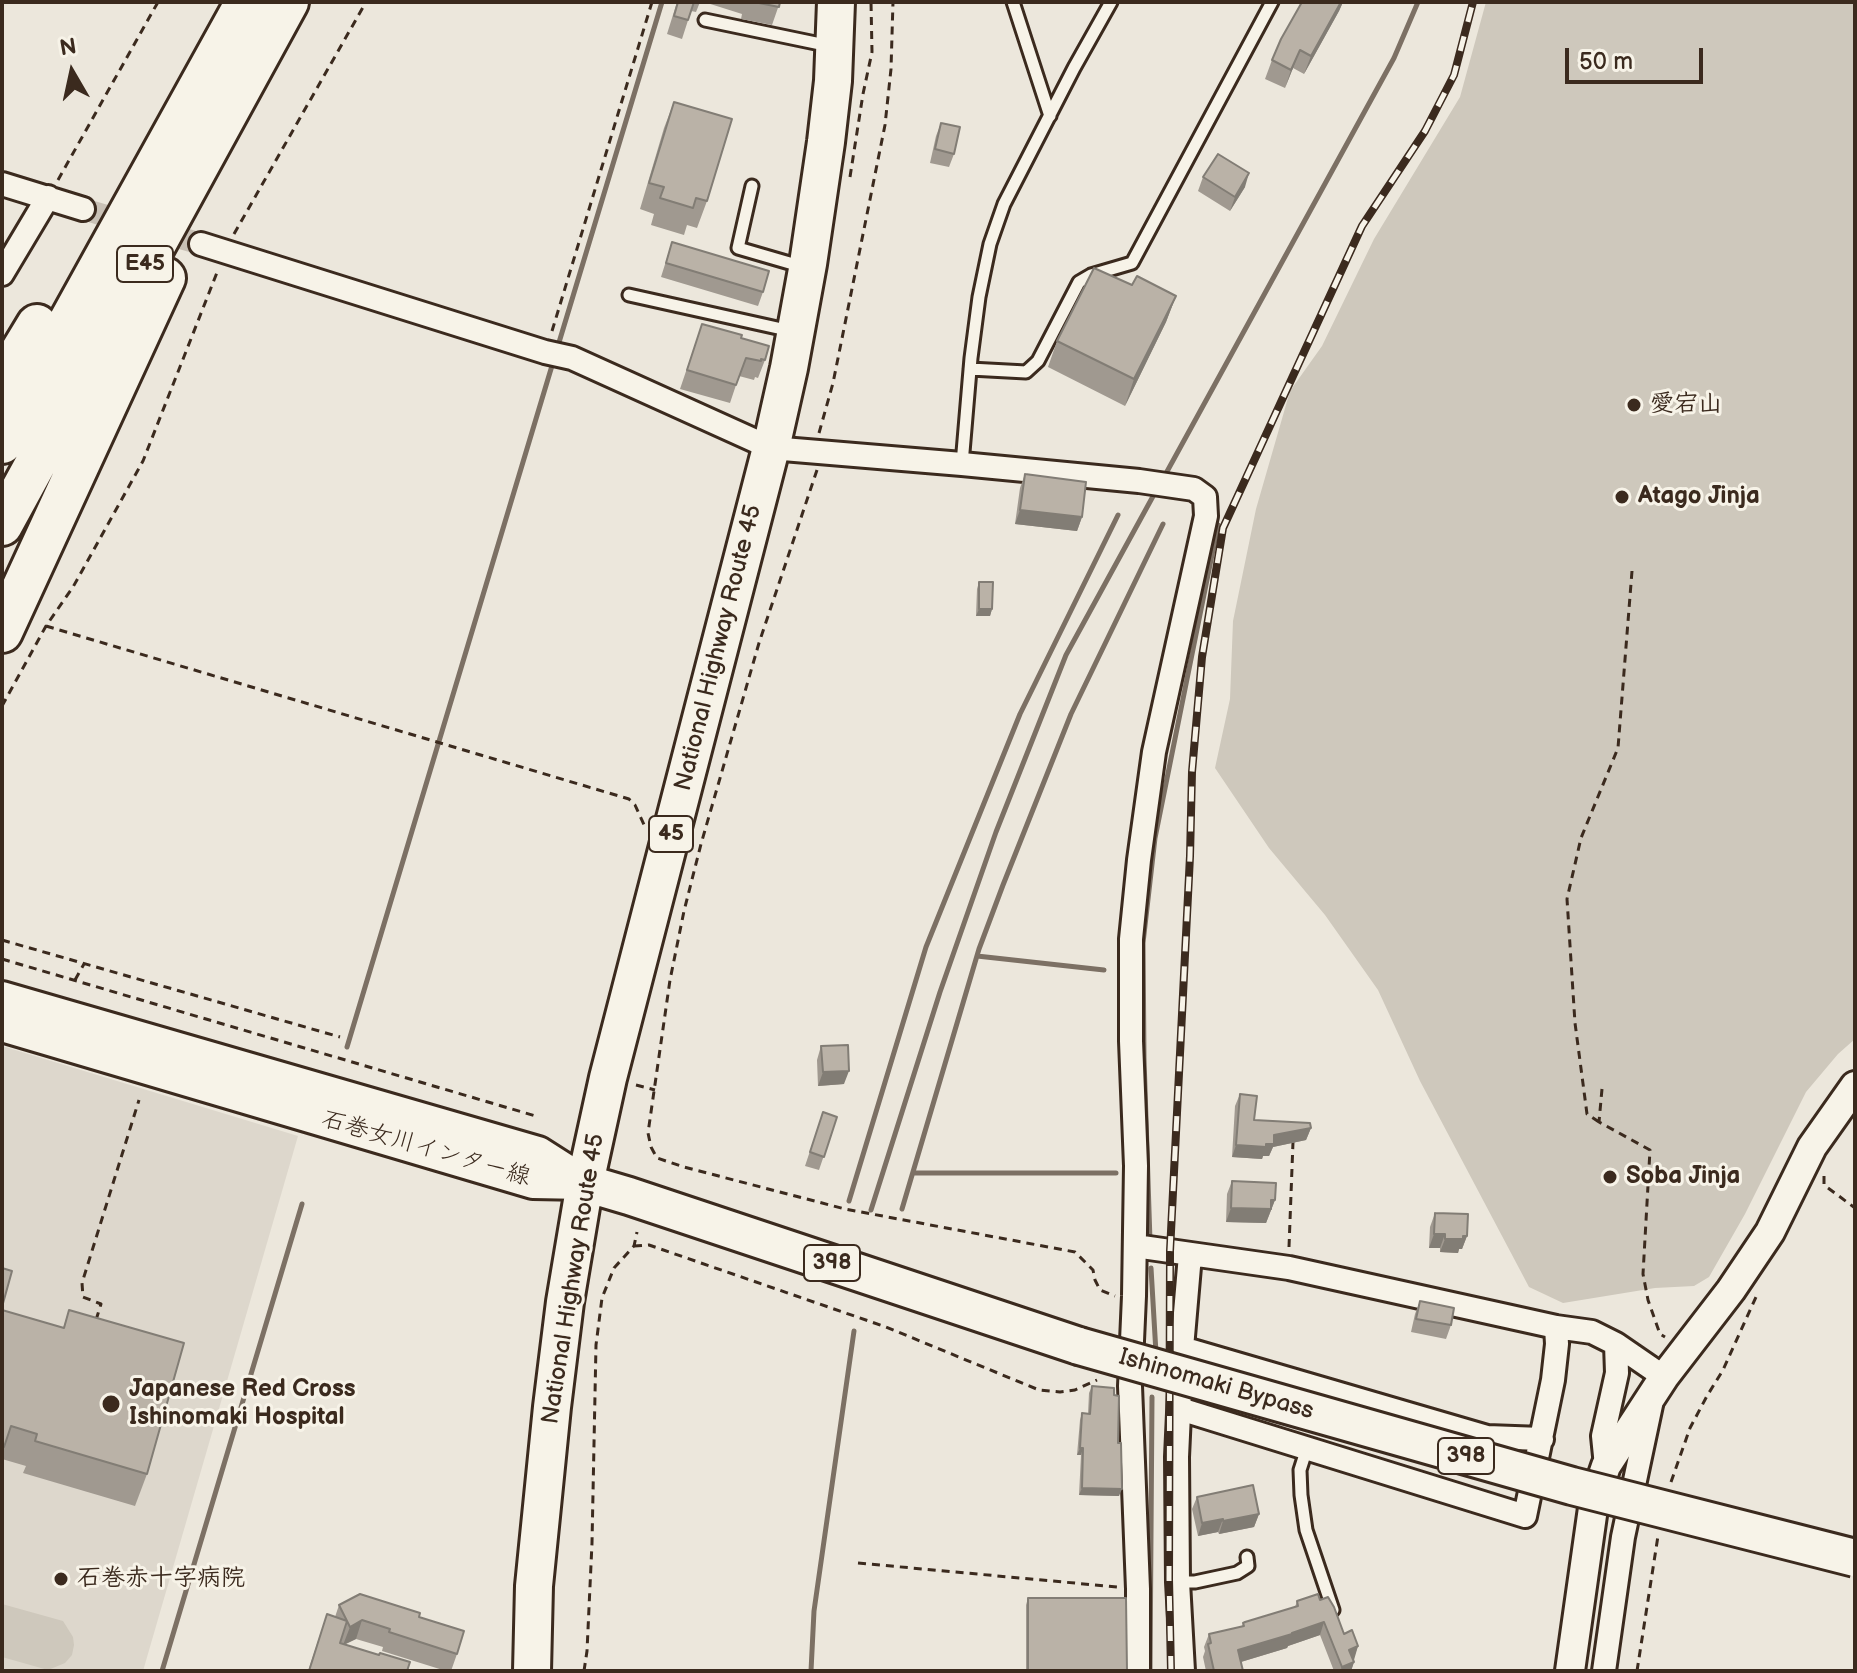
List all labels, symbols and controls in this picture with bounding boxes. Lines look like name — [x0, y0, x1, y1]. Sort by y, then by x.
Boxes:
north arrow — [32, 32, 112, 112]
scale bar — [1569, 32, 1707, 82]
text: N — [58, 33, 78, 62]
text: 50 m — [1579, 47, 1633, 76]
road number: E45 — [117, 246, 173, 282]
place label: 愛宕山 — [1650, 391, 1722, 419]
marker: 愛宕山 — [1625, 396, 1643, 414]
place label: Atago Jinja — [1638, 483, 1760, 511]
marker: Atago Jinja — [1613, 488, 1631, 506]
street label: National Highway Route 45 — [670, 502, 768, 794]
road number: 45 — [649, 816, 693, 852]
street label: 石巻女川インター線 — [318, 1105, 534, 1193]
street label: National Highway Route 45 — [537, 1132, 611, 1426]
place label: Soba Jinja — [1626, 1163, 1740, 1191]
marker: Soba Jinja — [1601, 1168, 1619, 1186]
road number: 398 — [804, 1245, 860, 1281]
street label: Ishinomaki Bypass — [1115, 1343, 1317, 1427]
place label: Japanese Red Cross Ishinomaki Hospital — [129, 1376, 356, 1432]
marker: Japanese Red Cross Ishinomaki Hospital — [100, 1393, 122, 1415]
road number: 398 — [1438, 1438, 1494, 1474]
place label: 石巻赤十字病院 — [77, 1565, 245, 1593]
marker: 石巻赤十字病院 — [52, 1570, 70, 1588]

